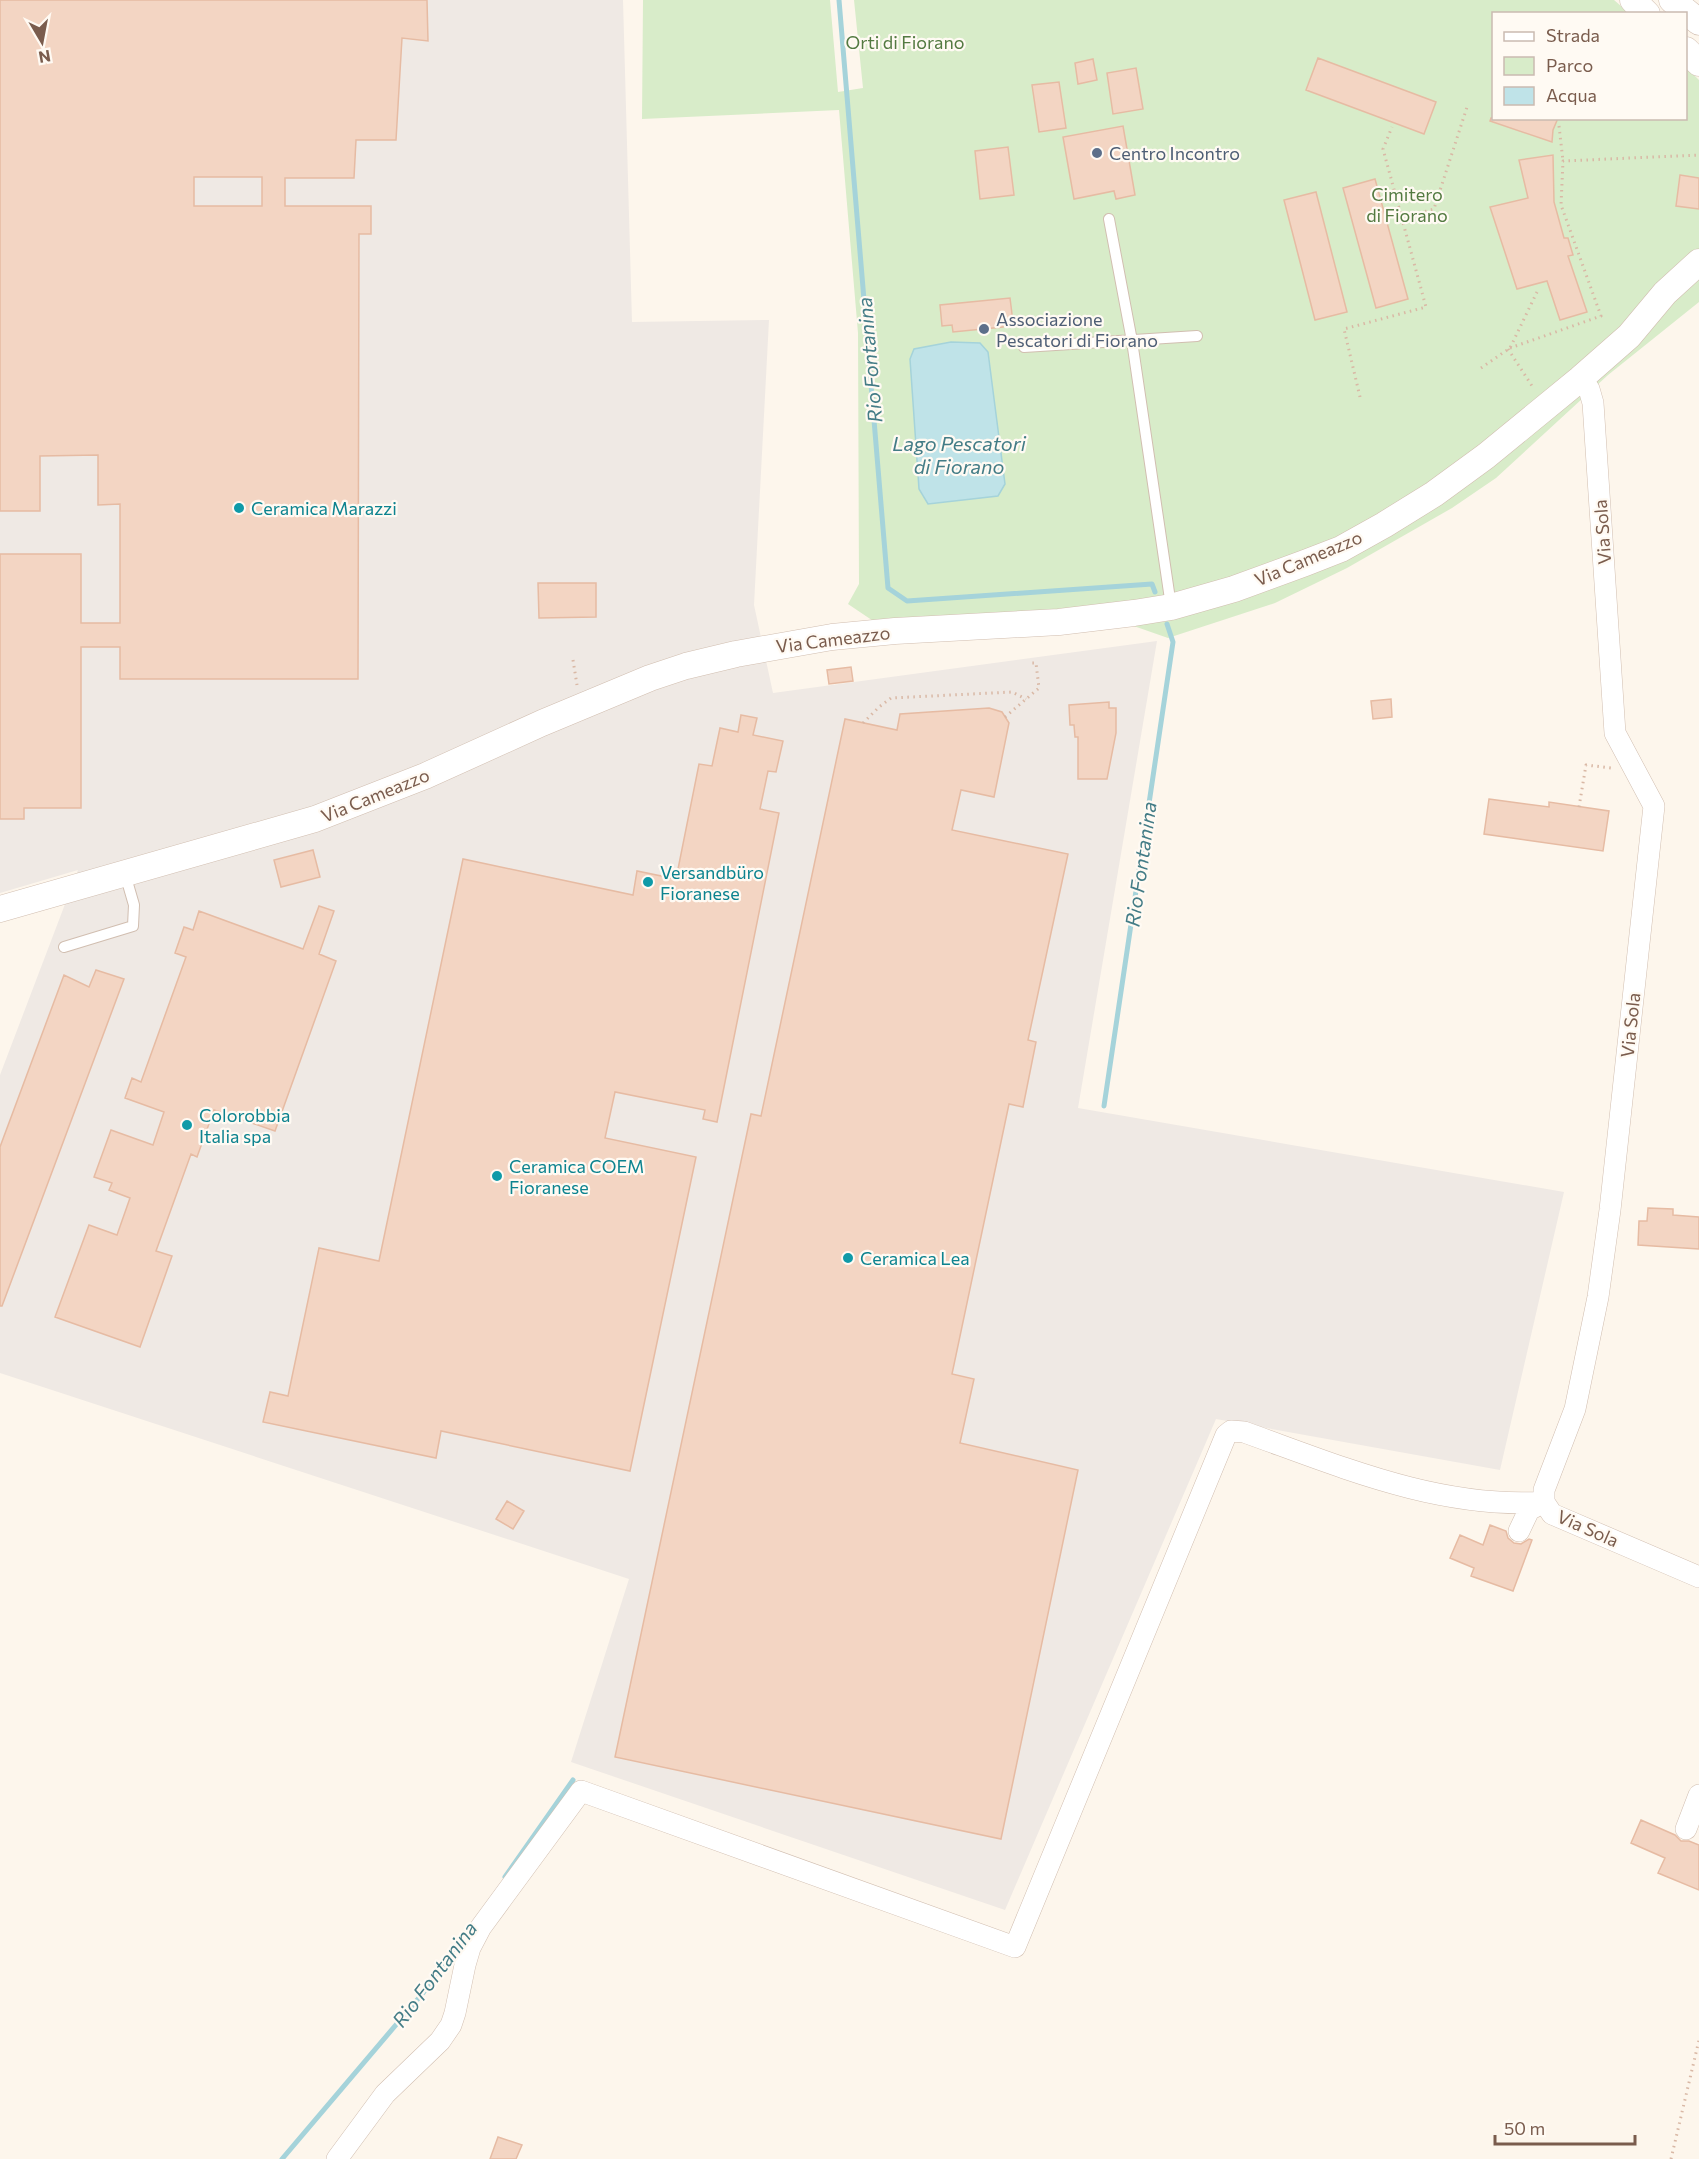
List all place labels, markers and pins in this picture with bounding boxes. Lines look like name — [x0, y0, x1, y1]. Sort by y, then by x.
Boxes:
place label: Centro Incontro — [1109, 142, 1240, 164]
marker: Centro Incontro — [1090, 146, 1104, 160]
place label: Associazione Pescatori di Fiorano — [996, 308, 1158, 351]
marker: Associazione Pescatori di Fiorano — [977, 322, 991, 336]
place label: Ceramica Marazzi — [251, 497, 397, 519]
marker: Ceramica Marazzi — [232, 501, 246, 515]
place label: Versandbüro Fioranese — [660, 861, 764, 904]
marker: Versandbüro Fioranese — [641, 875, 655, 889]
place label: Colorobbia Italia spa — [199, 1104, 290, 1147]
marker: Colorobbia Italia spa — [180, 1118, 194, 1132]
place label: Ceramica COEM Fioranese — [509, 1155, 644, 1198]
marker: Ceramica COEM Fioranese — [490, 1169, 504, 1183]
place label: Ceramica Lea — [860, 1247, 970, 1269]
marker: Ceramica Lea — [841, 1251, 855, 1265]

